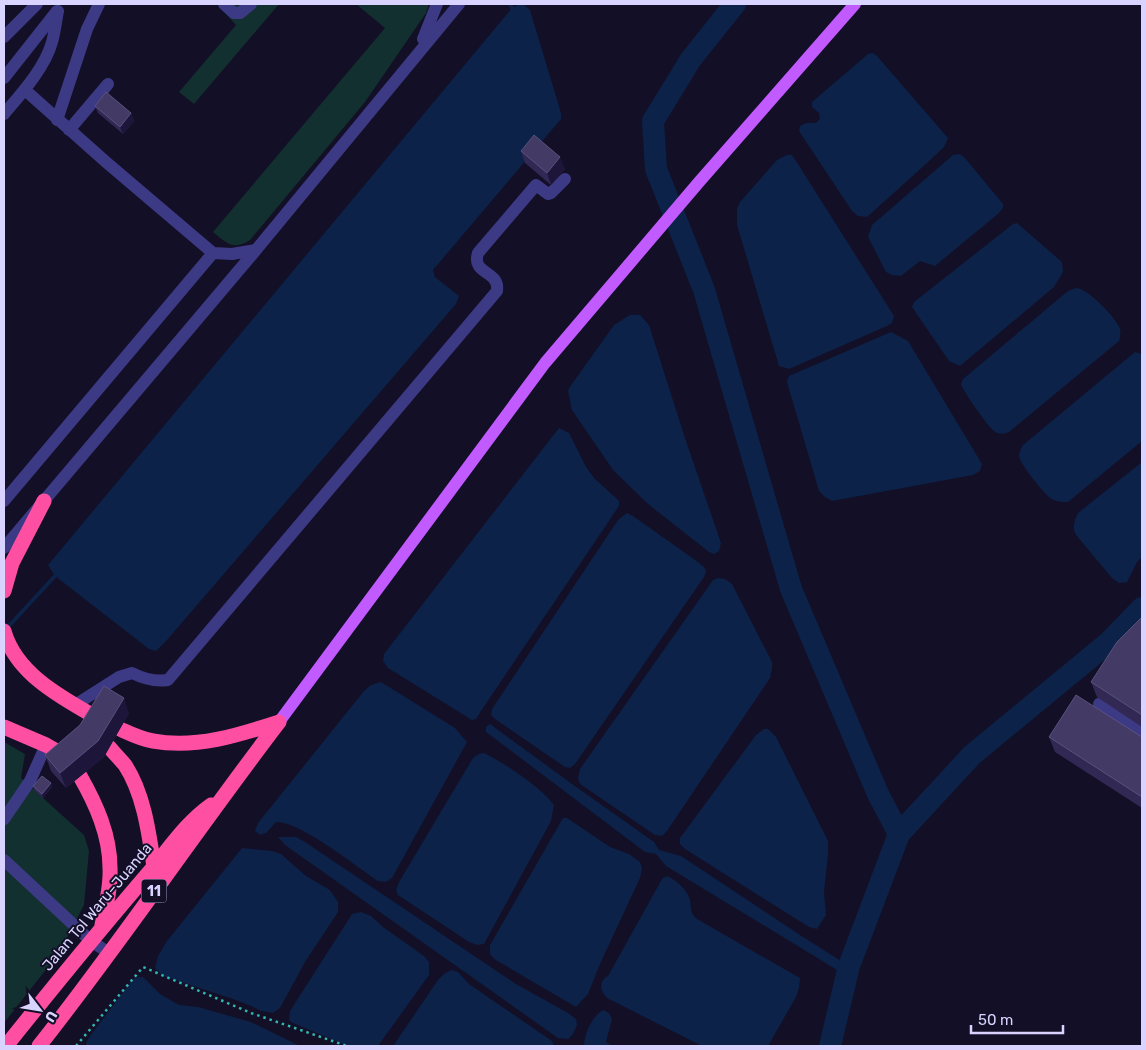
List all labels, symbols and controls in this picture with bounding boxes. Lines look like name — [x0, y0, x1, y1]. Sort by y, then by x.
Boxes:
street label: Jalan Tol Waru–Juanda — [38, 839, 156, 975]
road number: 11 — [142, 879, 166, 902]
north arrow — [15, 985, 65, 1035]
scale bar — [971, 1002, 1064, 1034]
text: U — [41, 1008, 61, 1025]
text: 50 m — [978, 1011, 1013, 1029]

